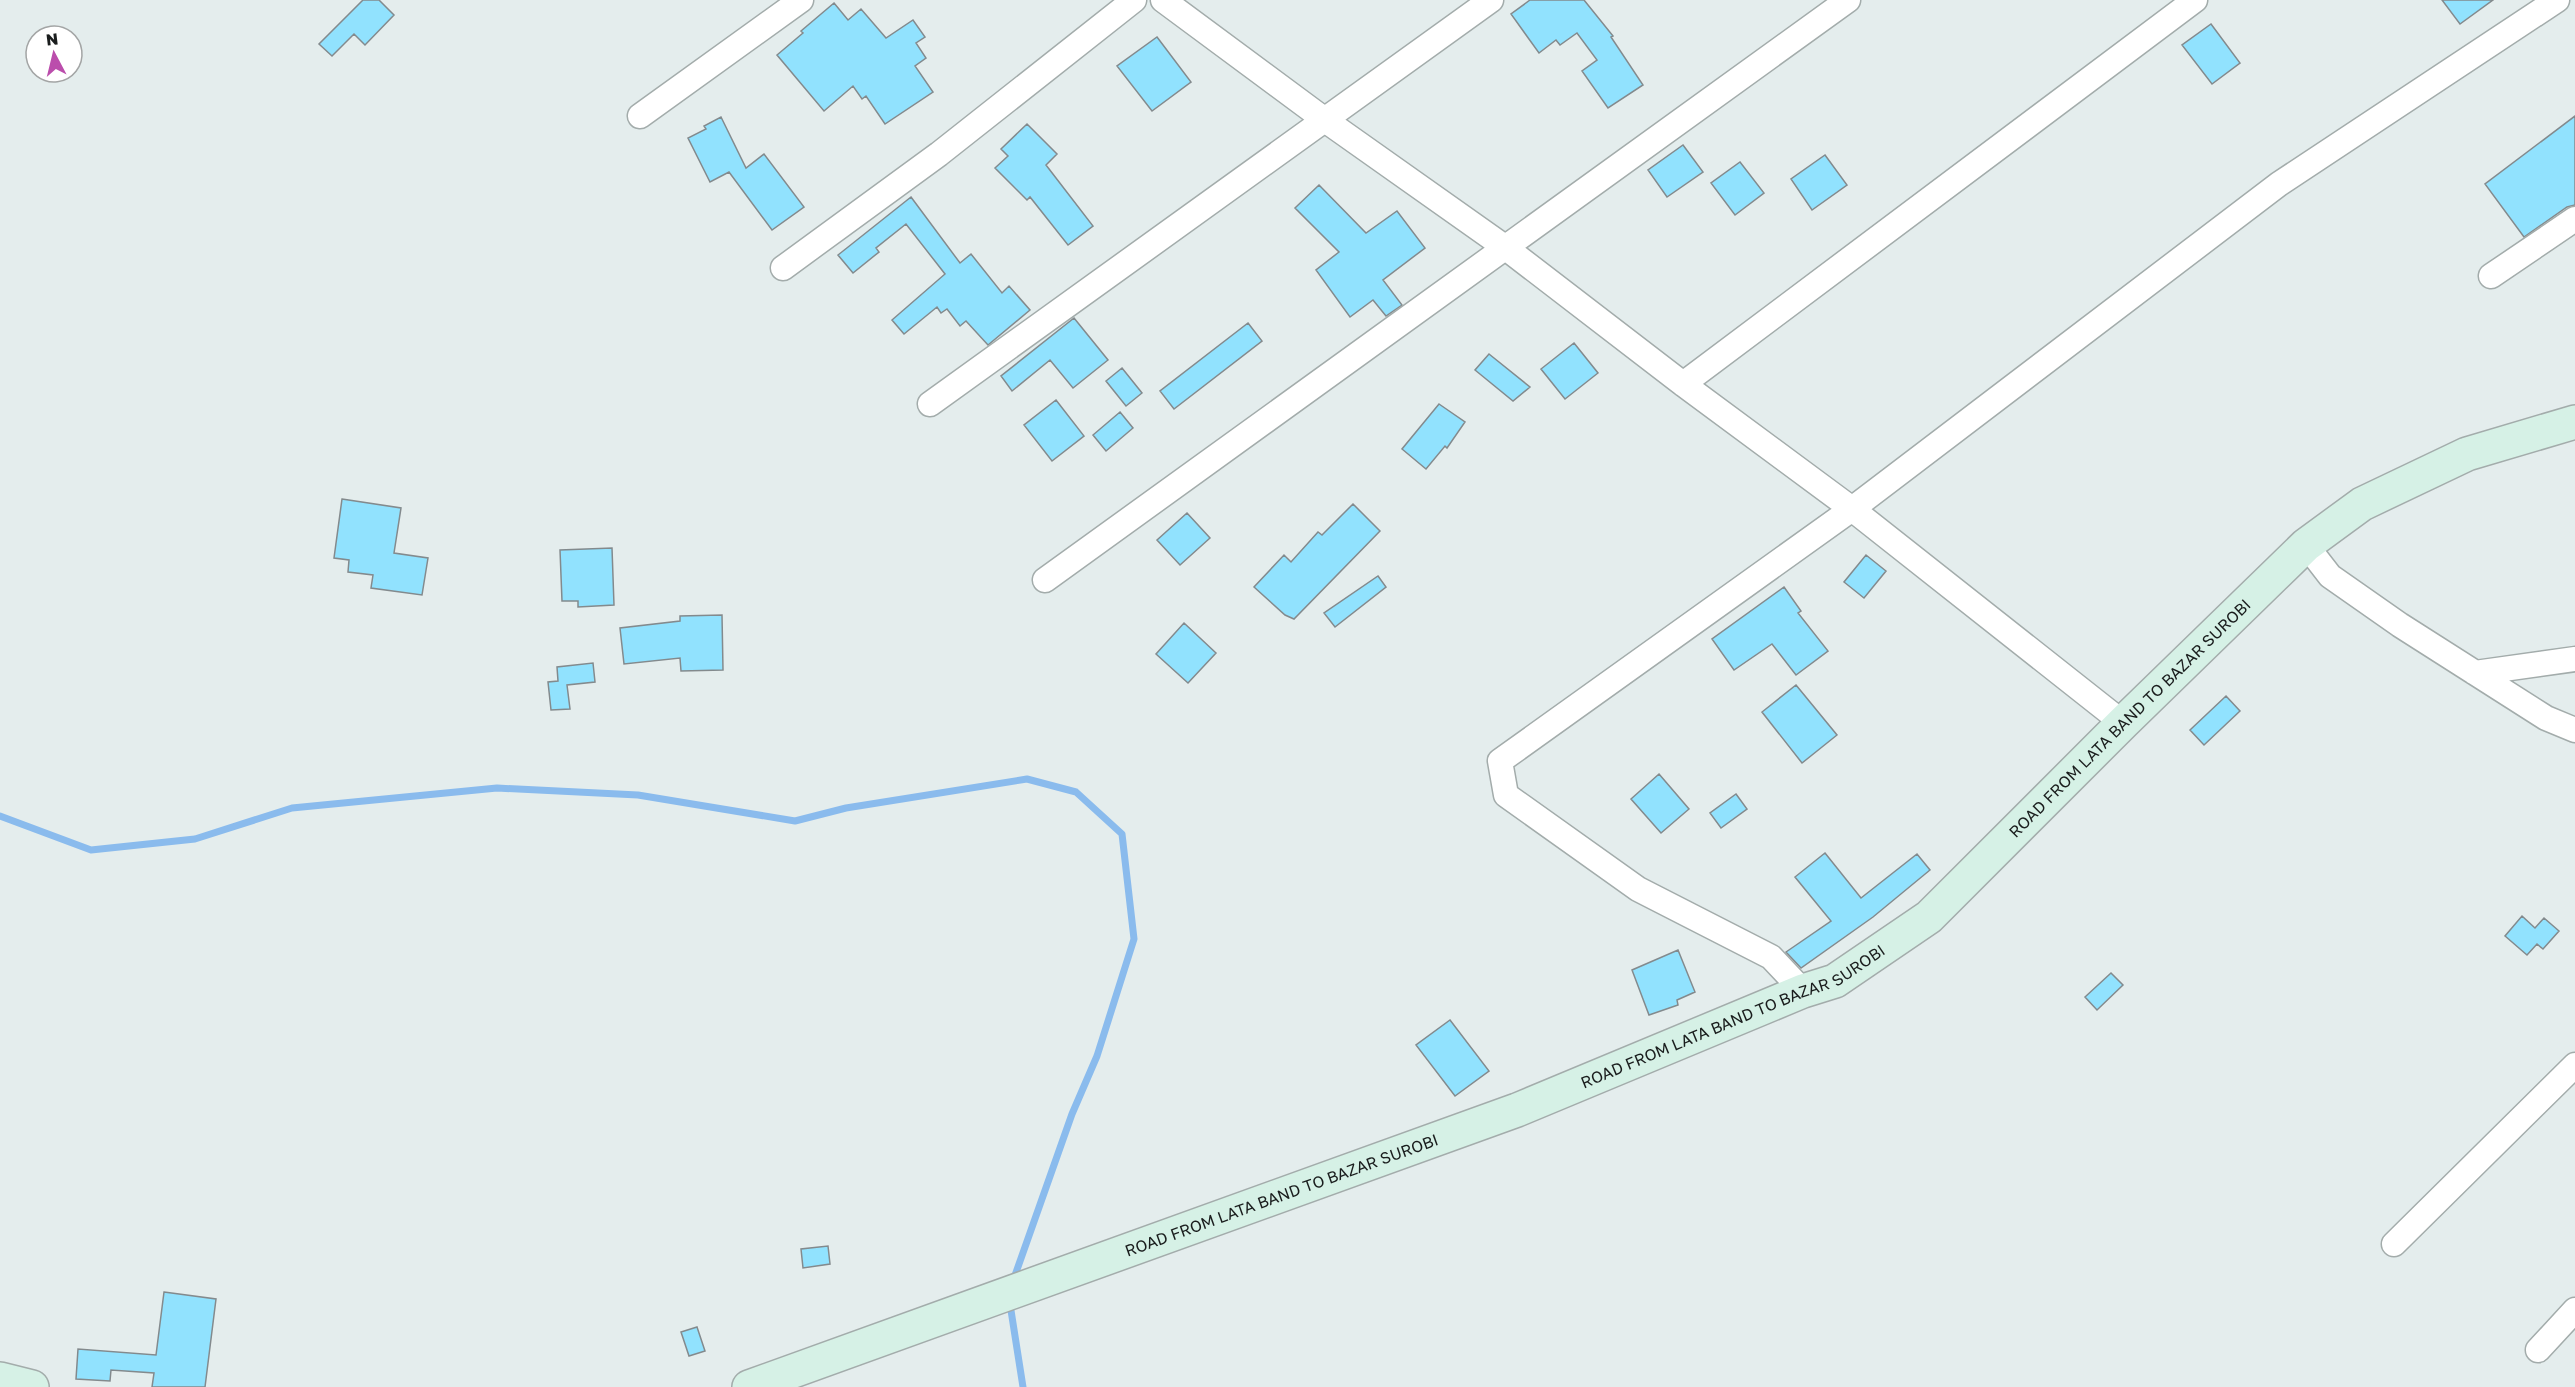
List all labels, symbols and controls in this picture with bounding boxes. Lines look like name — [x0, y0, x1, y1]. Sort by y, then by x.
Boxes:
north arrow — [24, 24, 84, 84]
text: N — [45, 28, 59, 50]
street label: ROAD FROM LATA BAND TO BAZAR SUROBI — [2004, 594, 2255, 842]
street label: ROAD FROM LATA BAND TO BAZAR SUROBI — [1578, 940, 1889, 1092]
street label: ROAD FROM LATA BAND TO BAZAR SUROBI — [1122, 1129, 1441, 1261]

